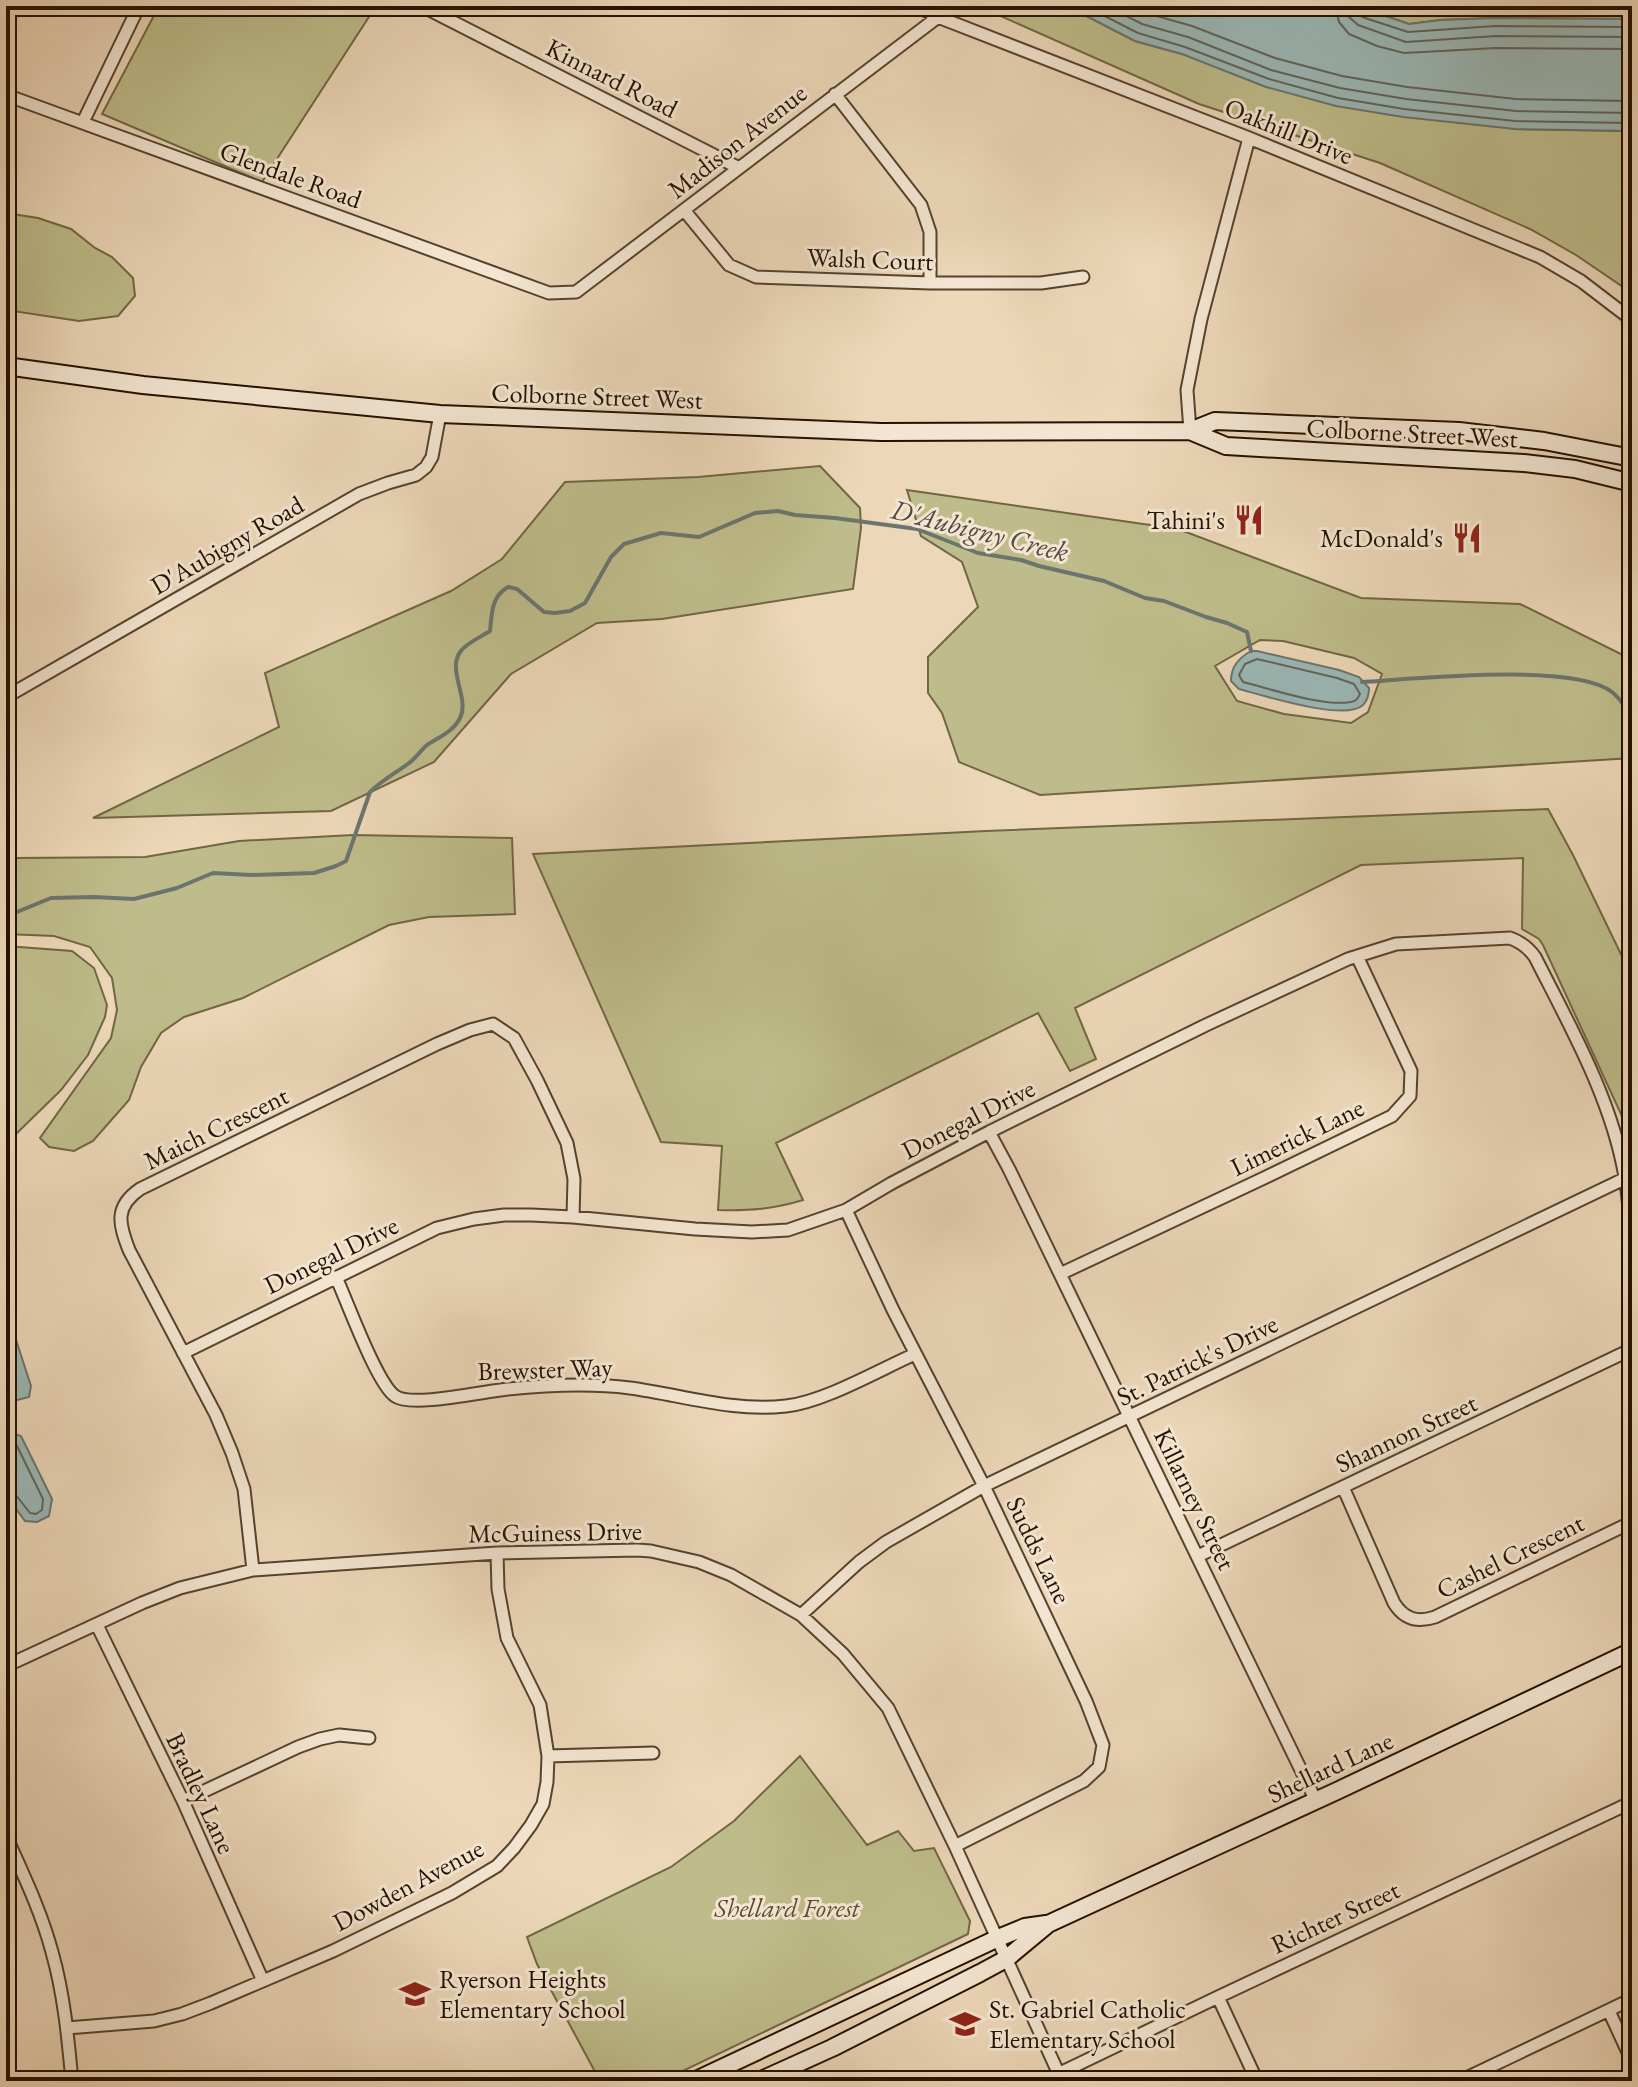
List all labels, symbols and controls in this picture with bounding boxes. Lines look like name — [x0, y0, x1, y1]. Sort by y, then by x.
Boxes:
street label: Kinnard Road — [540, 30, 684, 126]
street label: Madison Avenue — [660, 76, 814, 206]
street label: Oakhill Drive — [1220, 90, 1358, 172]
street label: Glendale Road — [215, 134, 367, 217]
street label: Walsh Court — [806, 240, 934, 278]
street label: Colborne Street West — [491, 375, 703, 417]
street label: Colborne Street West — [1306, 410, 1518, 456]
street label: D'Aubigny Road — [144, 487, 310, 603]
water label: D'Aubigny Creek — [887, 490, 1073, 569]
place label: Tahini's — [1146, 503, 1225, 537]
restaurant icon: Tahini's — [1232, 503, 1266, 537]
place label: McDonald's — [1320, 521, 1443, 555]
restaurant icon: McDonald's — [1450, 521, 1484, 555]
street label: Donegal Drive — [896, 1071, 1040, 1167]
street label: Maich Crescent — [138, 1078, 294, 1178]
street label: Limerick Lane — [1225, 1090, 1369, 1184]
street label: Donegal Drive — [258, 1208, 404, 1302]
street label: St. Patrick's Drive — [1111, 1306, 1283, 1414]
street label: Brewster Way — [477, 1350, 614, 1388]
street label: Shannon Street — [1330, 1385, 1482, 1481]
street label: Killarney Street — [1146, 1423, 1244, 1575]
street label: Sudds Lane — [998, 1491, 1080, 1609]
street label: Cashel Crescent — [1431, 1506, 1589, 1606]
street label: McGuiness Drive — [468, 1513, 642, 1551]
street label: Shellard Lane — [1262, 1723, 1398, 1811]
street label: Bradley Lane — [158, 1727, 244, 1859]
street label: Dowden Avenue — [327, 1831, 489, 1939]
street label: Richter Street — [1265, 1872, 1405, 1962]
park label: Shellard Forest — [714, 1891, 861, 1925]
place label: Ryerson Heights Elementary School — [439, 1962, 626, 2026]
school or university icon: Ryerson Heights Elementary School — [398, 1977, 432, 2011]
place label: St. Gabriel Catholic Elementary School — [989, 1992, 1186, 2056]
school or university icon: St. Gabriel Catholic Elementary School — [948, 2007, 982, 2041]

